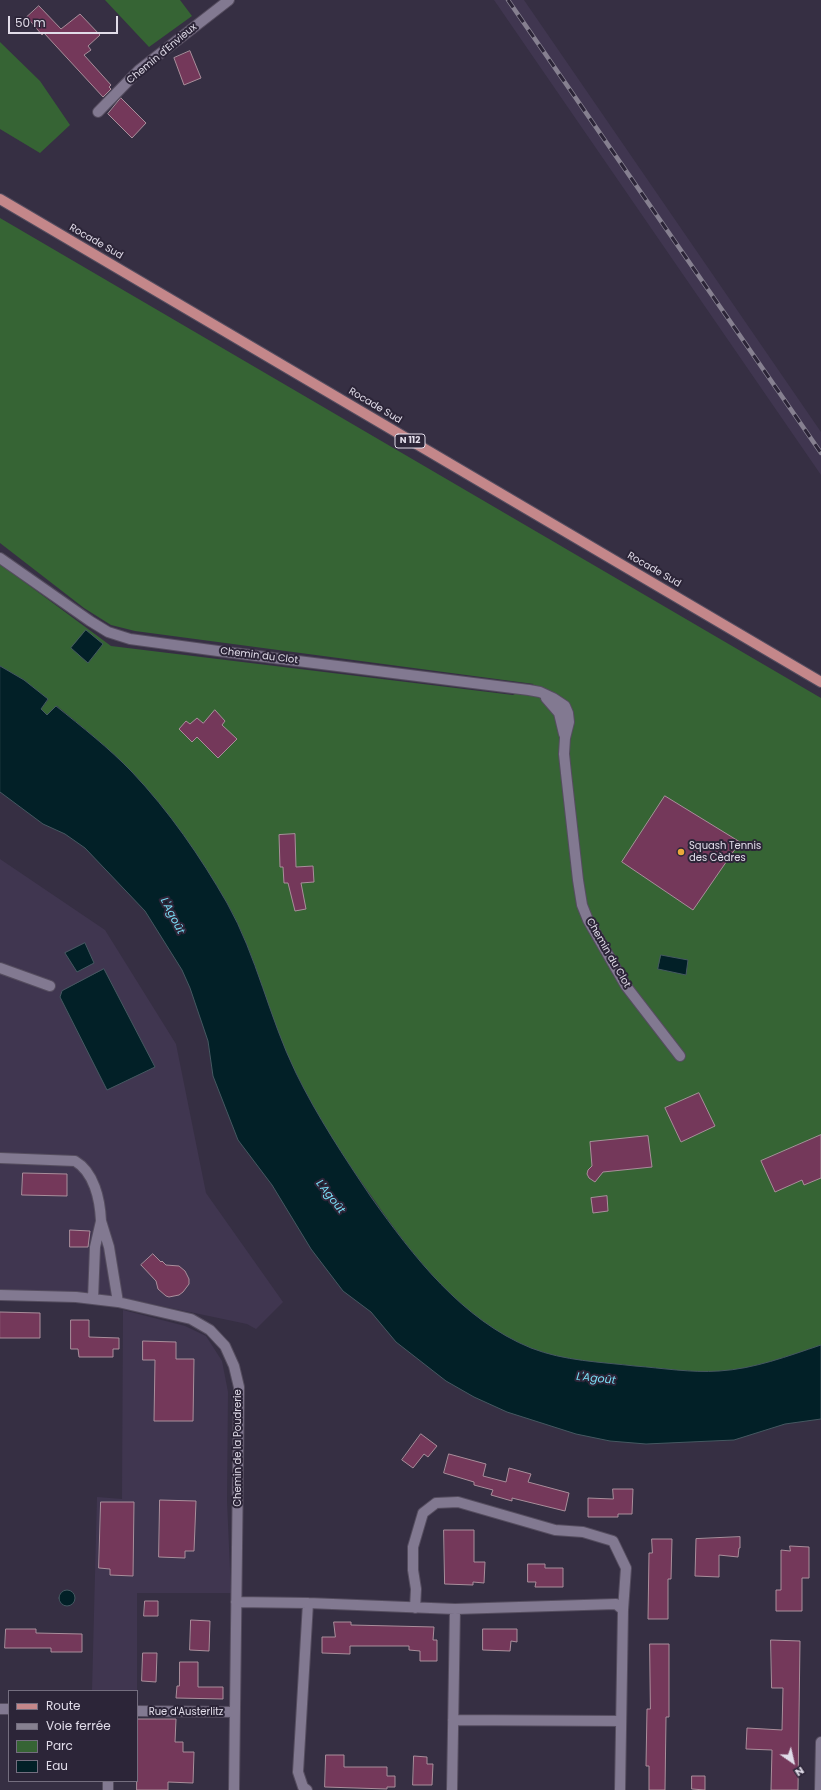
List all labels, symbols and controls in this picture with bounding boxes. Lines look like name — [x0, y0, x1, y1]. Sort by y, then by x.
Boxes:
scale bar — [10, 8, 120, 34]
text: 50 m — [15, 14, 46, 31]
street label: Chemin d'Envieux — [125, 21, 199, 87]
street label: Rocade Sud — [67, 222, 125, 262]
street label: Rocade Sud — [346, 385, 404, 427]
road number: N 112 — [395, 434, 425, 448]
street label: Rocade Sud — [625, 550, 683, 590]
street label: Chemin du Clot — [219, 645, 299, 667]
place label: Squash Tennis des Cèdres — [689, 840, 761, 864]
marker: Squash Tennis des Cèdres — [676, 847, 686, 857]
water label: L'Agoût — [157, 895, 187, 937]
street label: Chemin du Clot — [583, 916, 633, 990]
water label: L'Agoût — [313, 1177, 347, 1217]
water label: L'Agoût — [576, 1370, 616, 1388]
street label: Chemin de la Poudrerie — [232, 1389, 244, 1507]
legend — [8, 1690, 138, 1782]
text: Route — [46, 1697, 80, 1714]
street label: Rue d'Austerlitz — [149, 1706, 223, 1718]
text: Voie ferrée — [46, 1717, 111, 1734]
text: Parc — [46, 1737, 73, 1754]
north arrow — [773, 1742, 813, 1782]
text: Eau — [46, 1757, 68, 1774]
text: N — [792, 1763, 808, 1781]

